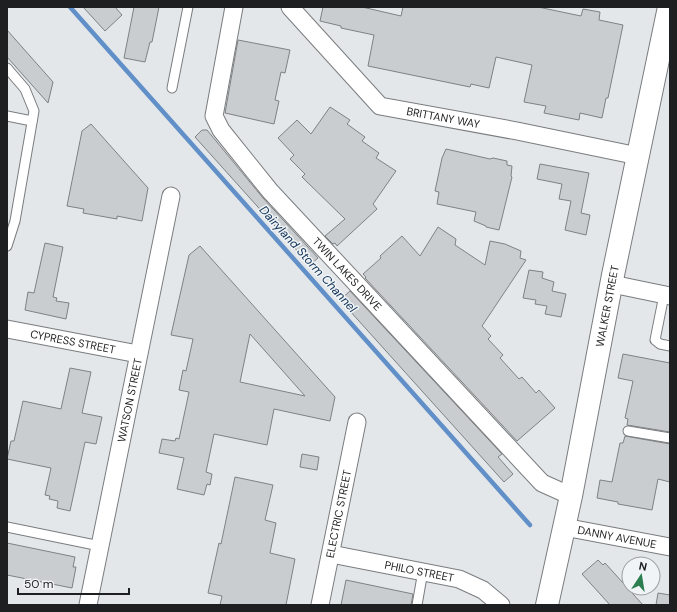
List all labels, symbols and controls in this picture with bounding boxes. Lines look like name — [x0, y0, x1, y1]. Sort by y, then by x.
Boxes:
street label: BRITTANY WAY — [405, 104, 482, 131]
water label: Dairyland Storm Channel — [256, 202, 360, 316]
street label: TWIN LAKES DRIVE — [310, 234, 385, 314]
street label: WALKER STREET — [593, 264, 622, 348]
street label: CYPRESS STREET — [29, 327, 117, 357]
street label: WATSON STREET — [114, 357, 145, 443]
street label: ELECTRIC STREET — [323, 469, 354, 559]
street label: DANNY AVENUE — [577, 523, 658, 551]
north arrow — [621, 556, 661, 596]
street label: PHILO STREET — [383, 558, 455, 585]
text: N — [638, 559, 648, 574]
scale bar — [18, 570, 129, 596]
text: 50 m — [24, 576, 53, 592]

